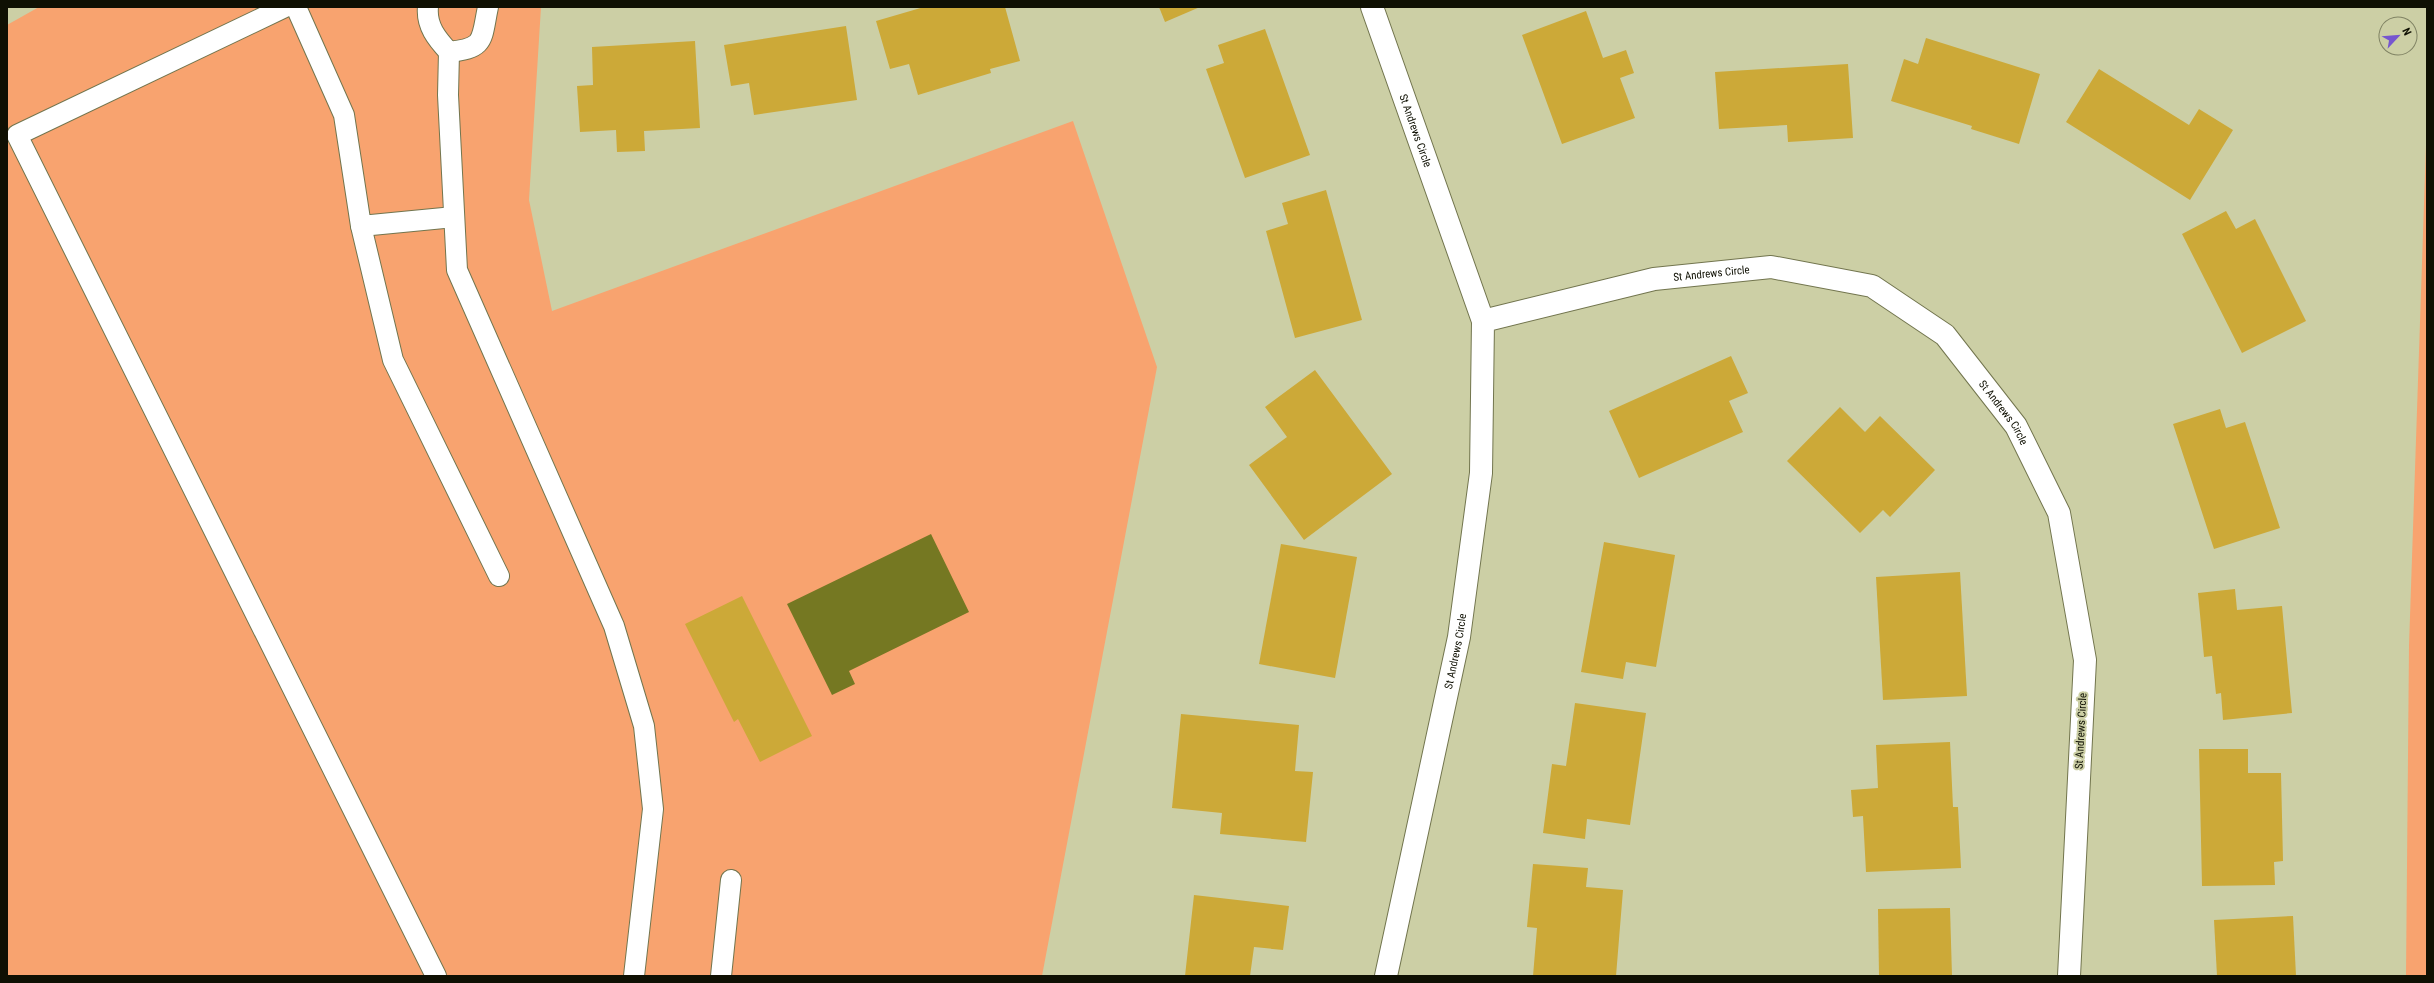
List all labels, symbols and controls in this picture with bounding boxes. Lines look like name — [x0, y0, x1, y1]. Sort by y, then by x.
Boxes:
north arrow — [2378, 16, 2418, 56]
text: N — [2399, 26, 2414, 38]
street label: St Andrews Circle — [1397, 92, 1435, 169]
street label: St Andrews Circle — [1673, 263, 1750, 283]
street label: St Andrews Circle — [1976, 378, 2031, 447]
street label: St Andrews Circle — [1441, 613, 1469, 690]
street label: St Andrews Circle — [2073, 692, 2089, 770]

